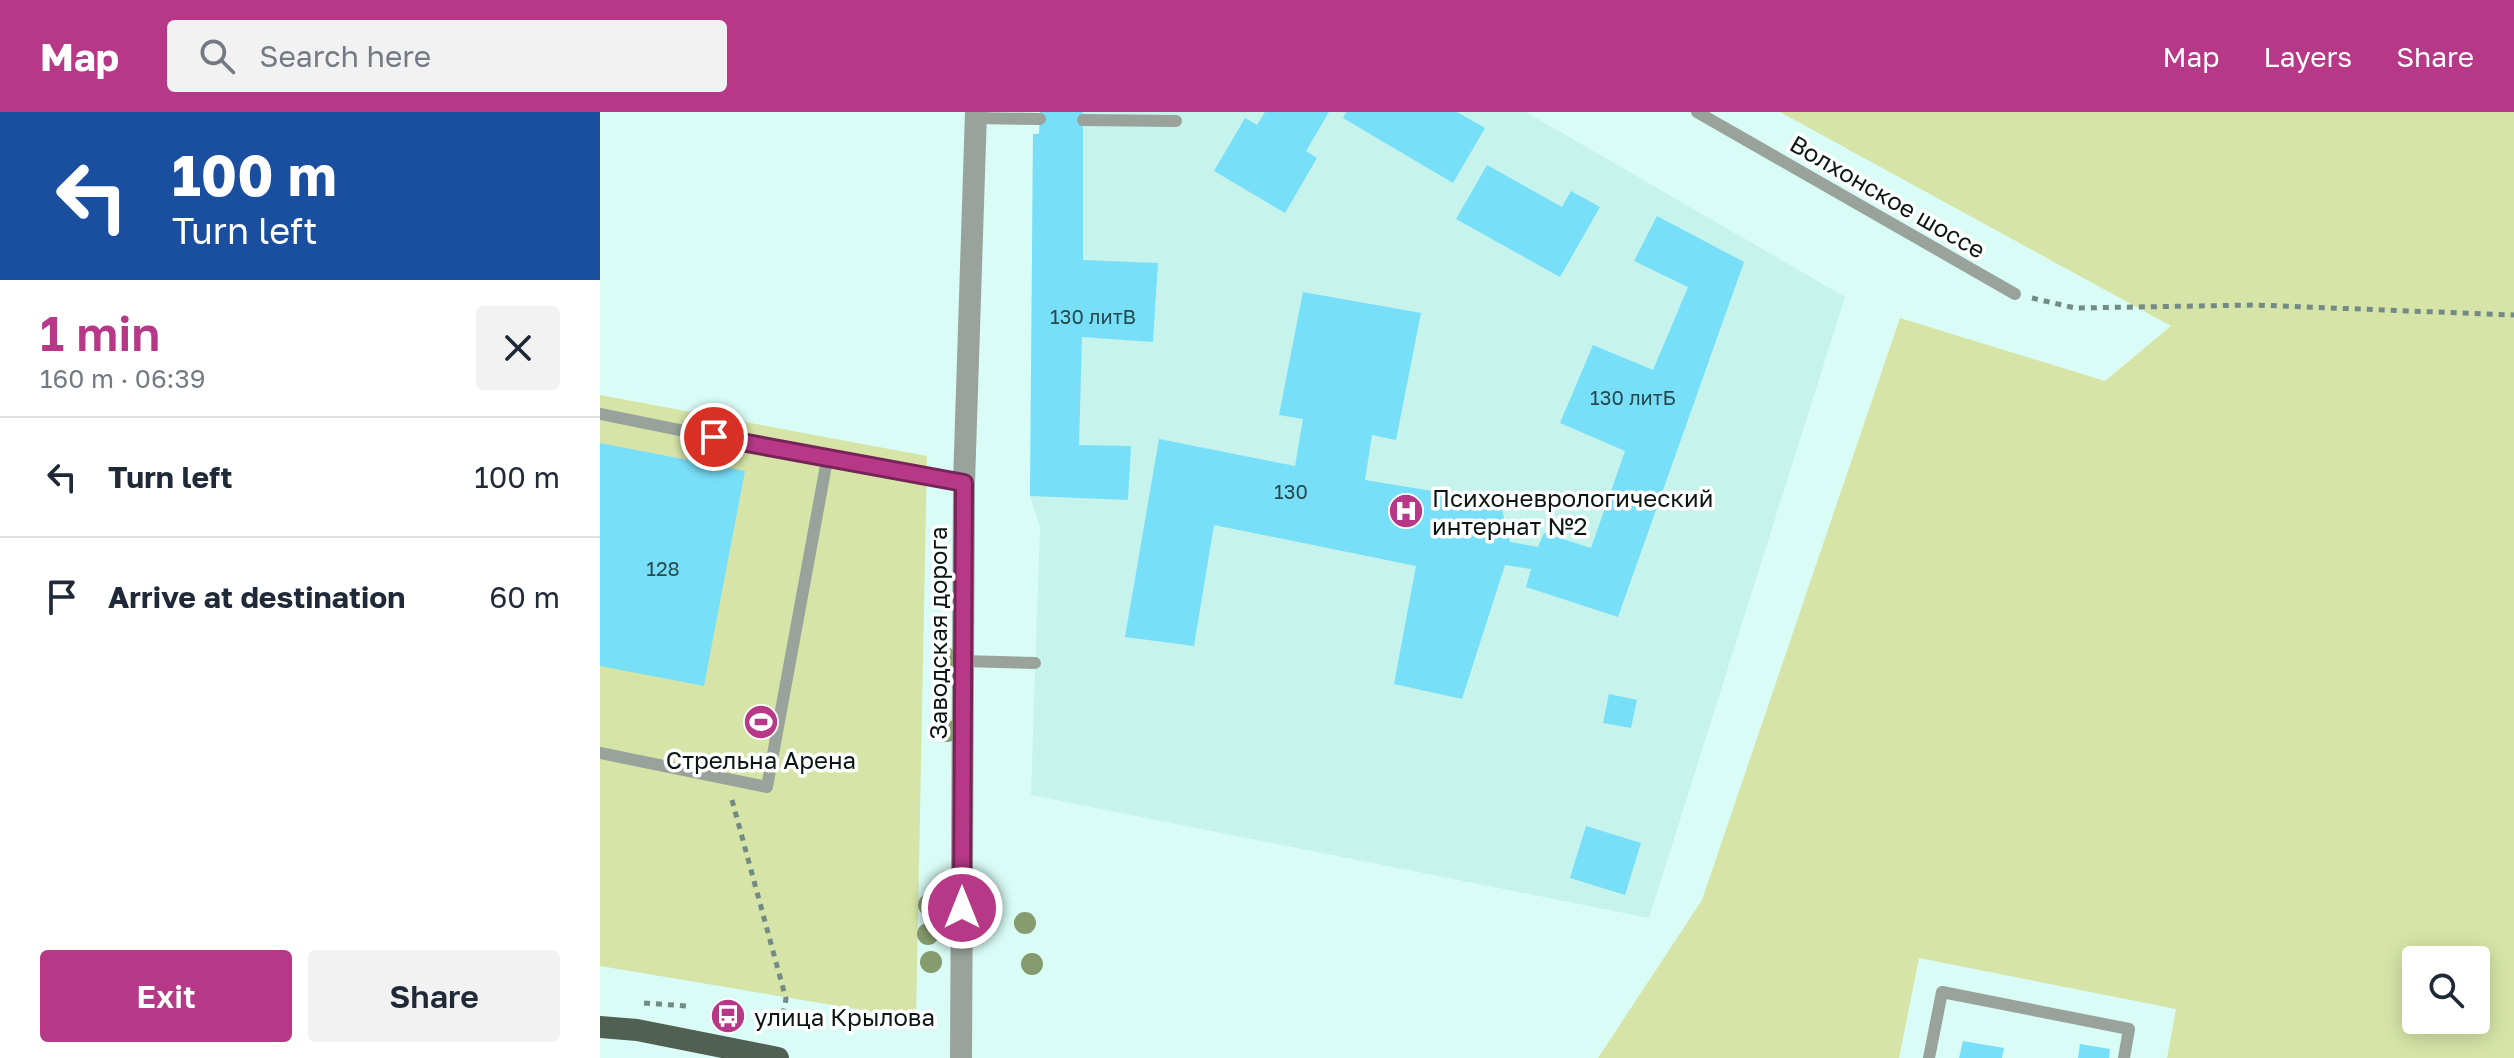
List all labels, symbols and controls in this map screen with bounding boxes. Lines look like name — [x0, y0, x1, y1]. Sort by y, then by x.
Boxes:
search box — [167, 20, 727, 92]
text: Map — [40, 34, 119, 79]
icon: search — [195, 34, 239, 78]
text: Search here — [259, 38, 431, 74]
text: Map — [2162, 40, 2220, 73]
text: Layers — [2264, 40, 2352, 73]
text: Share — [2396, 40, 2474, 73]
street label: Волхонское шоссе — [1785, 128, 1991, 264]
text: 100 m — [172, 141, 337, 208]
icon: left — [40, 144, 144, 248]
text: Turn left — [172, 209, 318, 252]
text: 1 min — [40, 304, 160, 362]
house number: 130 литВ — [1050, 304, 1136, 328]
button: close — [476, 306, 560, 390]
text: 160 m · 06:39 — [40, 363, 205, 394]
house number: 130 литБ — [1590, 385, 1676, 409]
pin — [680, 403, 748, 471]
icon: arrive — [692, 415, 736, 459]
icon: left — [40, 455, 84, 499]
text: Turn left — [108, 459, 233, 495]
text: 100 m — [474, 459, 560, 495]
house number: 130 — [1274, 479, 1308, 503]
place label: Психоневрологический интернат №2 — [1432, 483, 1713, 540]
hospital icon: Психоневрологический интернат №2 — [1387, 492, 1425, 530]
street label: Заводская дорога — [923, 526, 952, 740]
house number: 128 — [646, 556, 680, 580]
icon: arrive — [40, 575, 84, 619]
text: Arrive at destination — [108, 579, 405, 615]
text: 60 m — [489, 579, 560, 615]
sports icon: Стрельна Арена — [742, 703, 780, 741]
place label: Стрельна Арена — [666, 745, 856, 774]
position arrow — [920, 866, 1004, 950]
map controls — [2402, 946, 2490, 1034]
button: search — [2402, 946, 2490, 1034]
button: Exit — [40, 950, 292, 1042]
button: Share — [308, 950, 560, 1042]
bus stop icon: улица Крылова — [709, 997, 747, 1035]
place label: улица Крылова — [754, 1002, 935, 1031]

